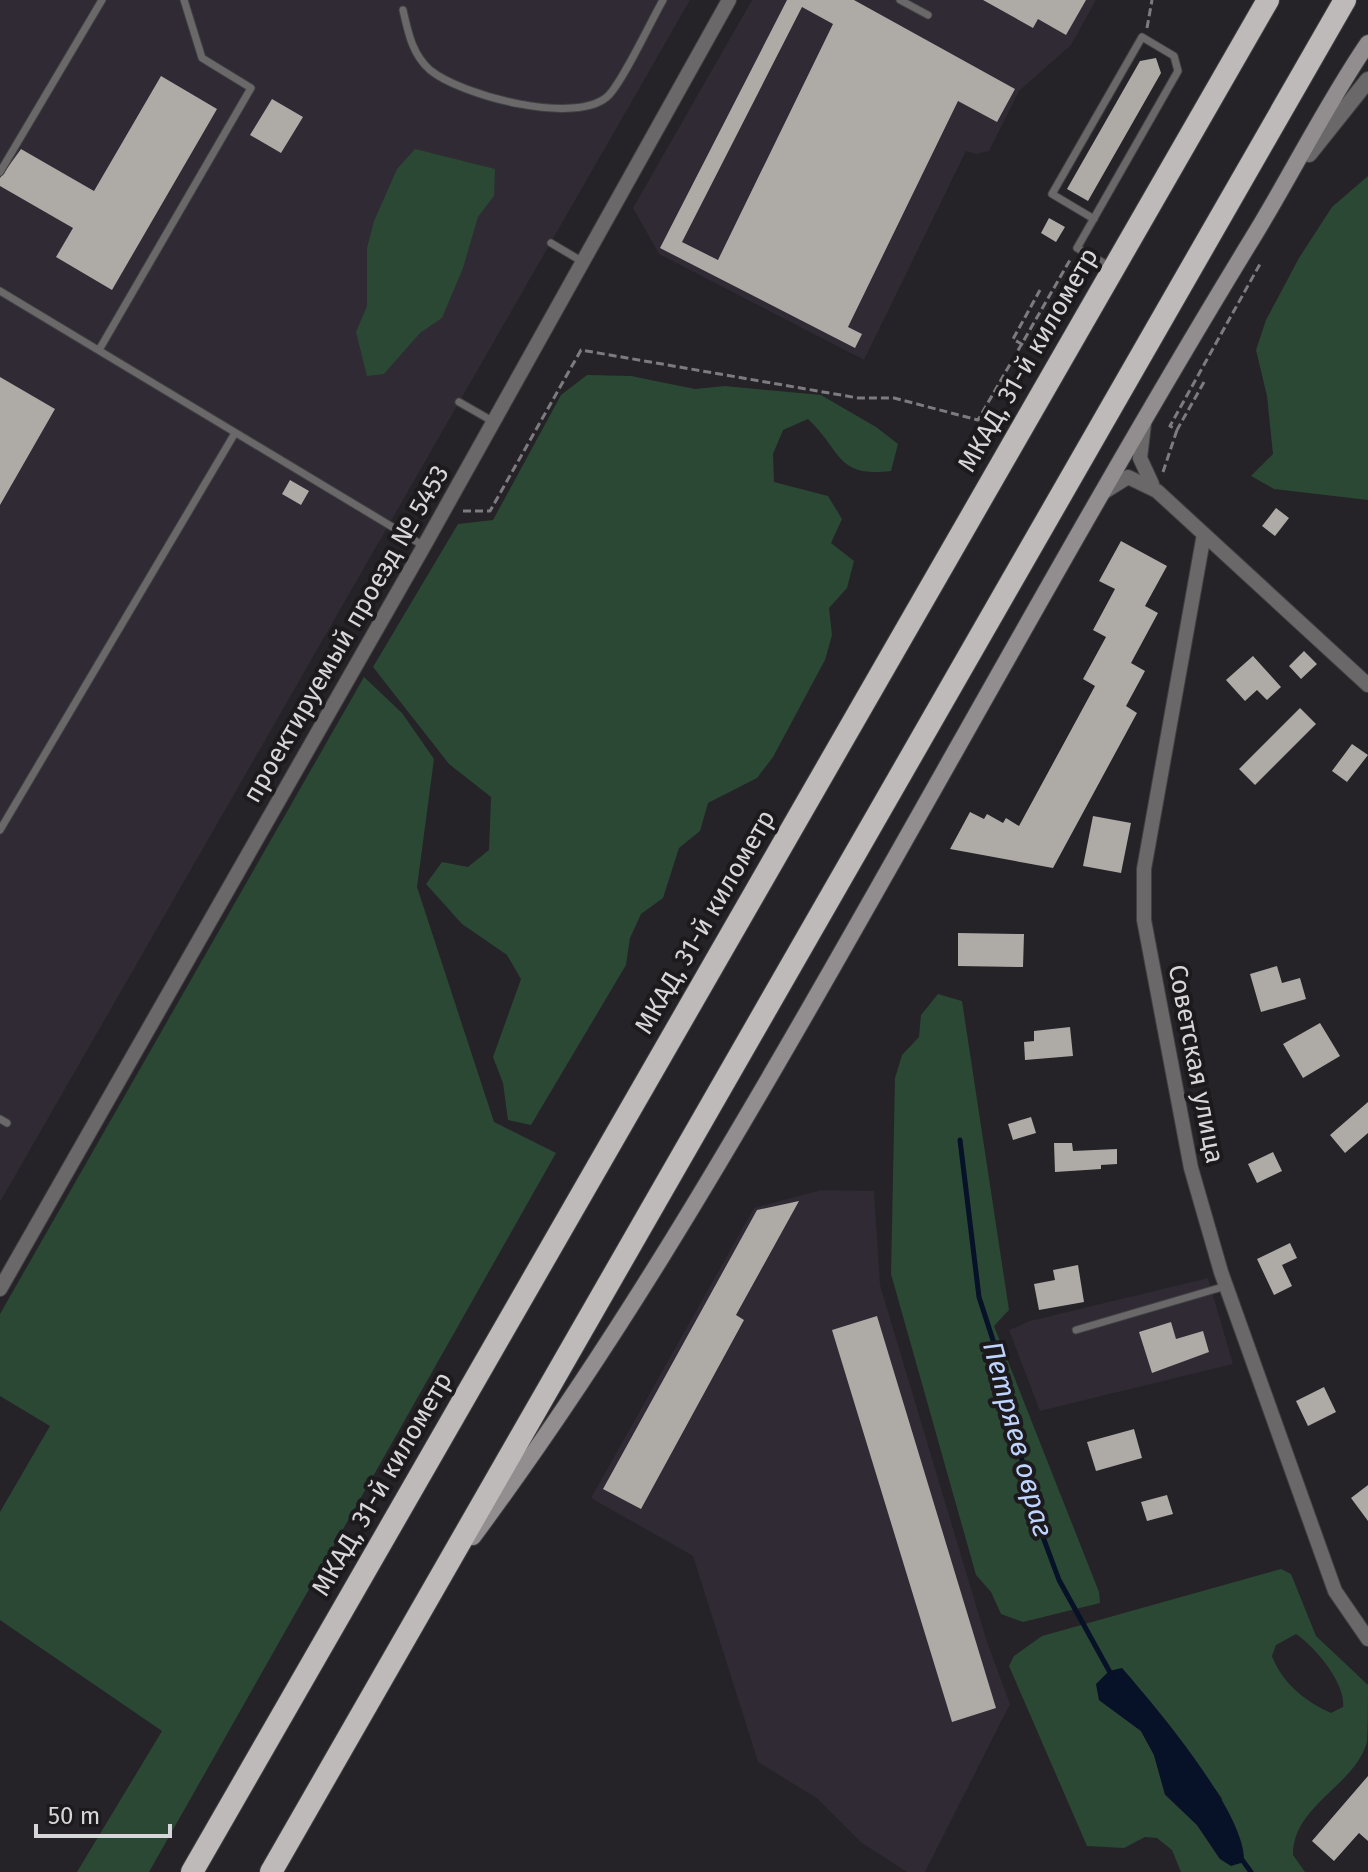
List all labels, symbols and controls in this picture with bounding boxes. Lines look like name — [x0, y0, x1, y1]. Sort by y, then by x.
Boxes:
street label: МКАД, 31-й километр — [951, 242, 1105, 478]
street label: проектируемый проезд № 5453 — [237, 460, 455, 808]
street label: МКАД, 31-й километр — [628, 804, 782, 1040]
street label: Советская улица — [1162, 962, 1230, 1166]
water label: Петряев овраг — [976, 1338, 1060, 1540]
street label: МКАД, 31-й километр — [305, 1366, 459, 1602]
scale bar — [36, 1788, 170, 1838]
text: 50 m — [48, 1802, 100, 1830]

